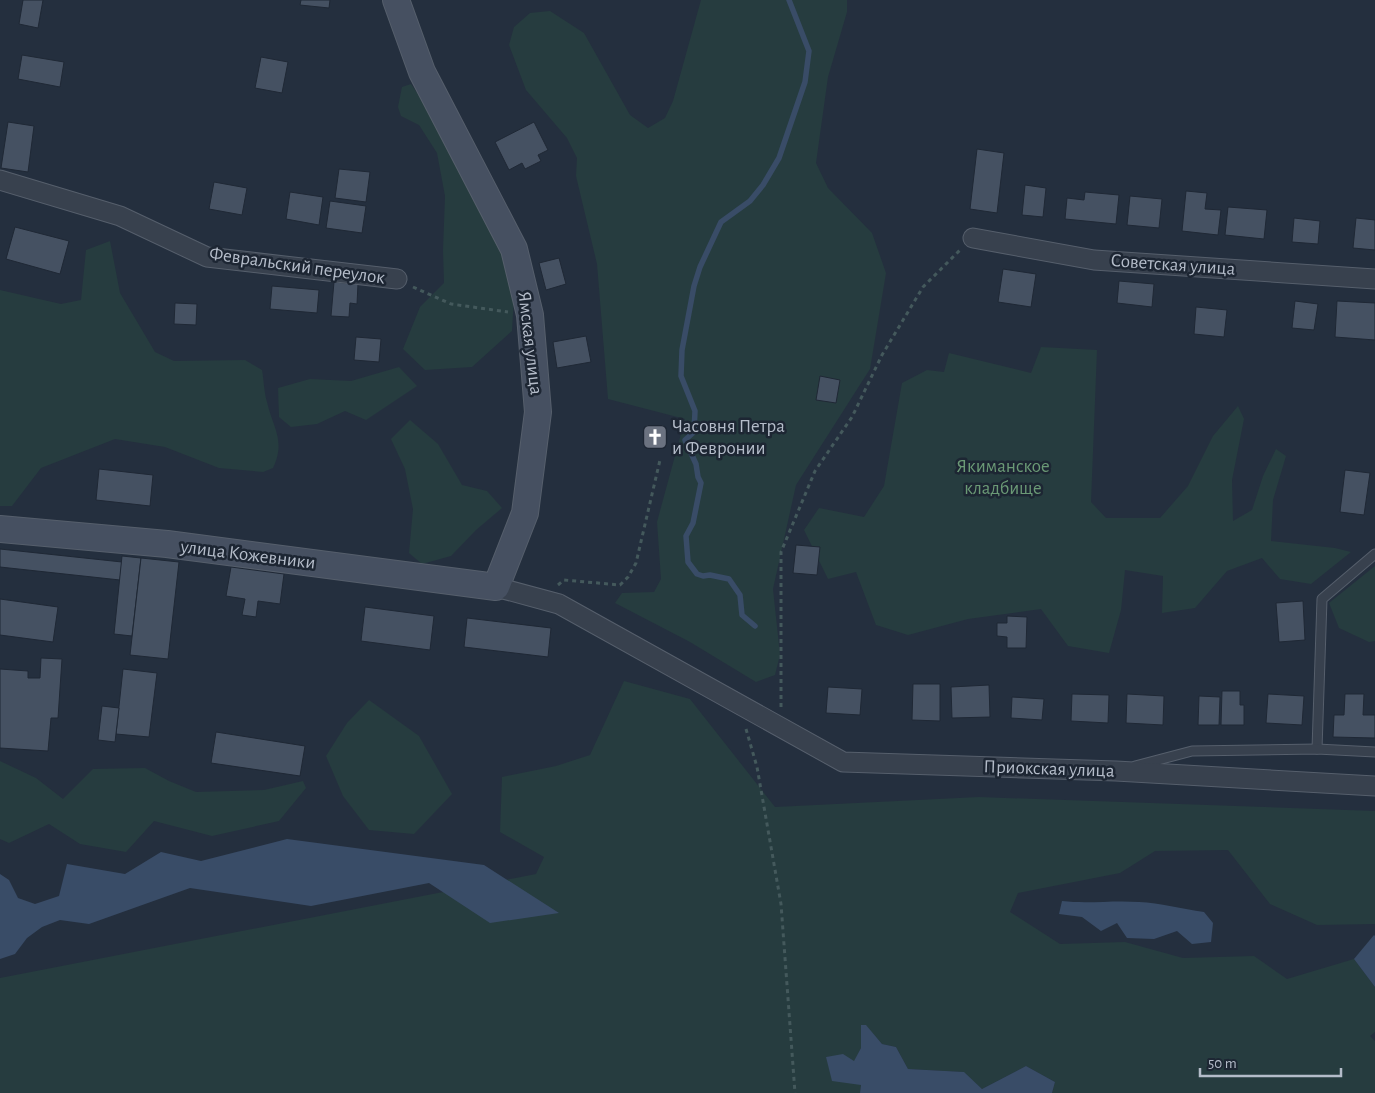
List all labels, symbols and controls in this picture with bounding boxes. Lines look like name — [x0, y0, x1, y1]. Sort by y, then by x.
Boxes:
street label: Февральский переулок — [208, 244, 386, 288]
street label: Советская улица — [1110, 251, 1236, 279]
street label: Ямская улица — [514, 290, 546, 396]
place label: Часовня Петра и Февронии — [672, 417, 785, 458]
church icon: Часовня Петра и Февронии — [642, 424, 668, 450]
park label: Якиманское кладбище — [956, 457, 1050, 498]
street label: улица Кожевники — [178, 537, 317, 573]
street label: Приокская улица — [983, 757, 1115, 781]
scale bar — [1200, 1046, 1341, 1078]
text: 50 m — [1208, 1056, 1237, 1071]

